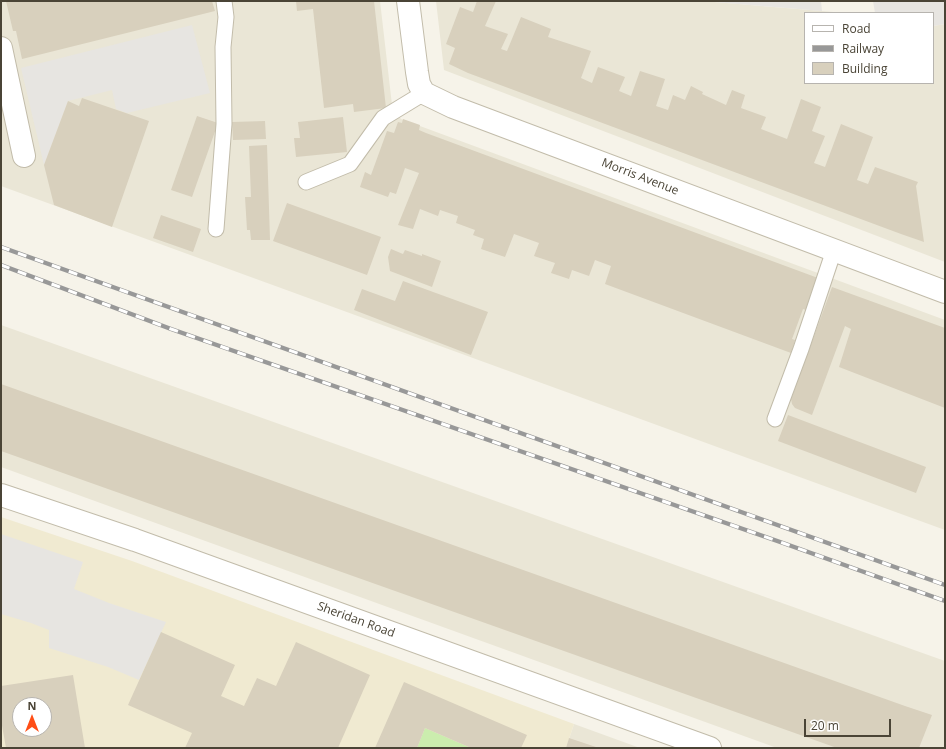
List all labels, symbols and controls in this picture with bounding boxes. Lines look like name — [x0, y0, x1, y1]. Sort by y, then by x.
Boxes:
legend — [804, 12, 934, 84]
text: Road — [842, 20, 871, 37]
text: Railway — [842, 40, 884, 57]
text: Building — [842, 60, 887, 77]
street label: Morris Avenue — [599, 156, 681, 198]
street label: Sheridan Road — [315, 599, 397, 641]
north arrow — [12, 697, 52, 737]
text: N — [28, 698, 36, 713]
scale bar — [806, 711, 893, 737]
text: 20 m — [811, 717, 839, 734]

